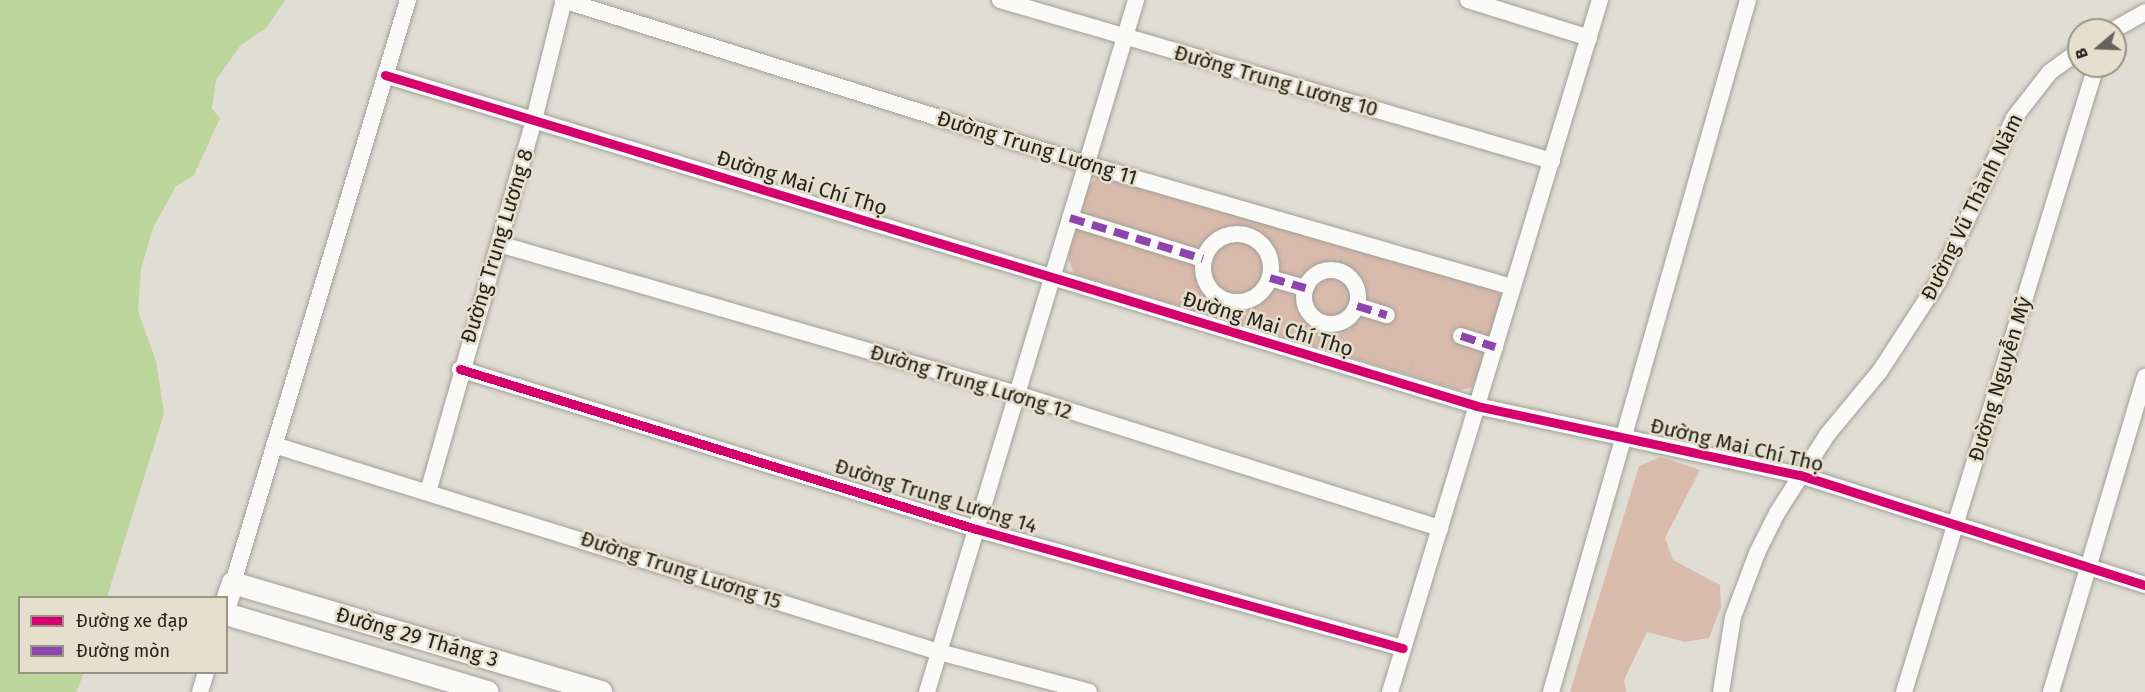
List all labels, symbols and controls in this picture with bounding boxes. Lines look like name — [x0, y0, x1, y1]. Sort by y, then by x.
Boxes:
north arrow — [2067, 18, 2127, 78]
street label: Đường Trung Lương 10 — [1171, 40, 1381, 122]
text: B — [2071, 46, 2092, 61]
street label: Đường Trung Lương 11 — [934, 106, 1140, 190]
street label: Đường Vũ Thành Năm — [1916, 109, 2028, 305]
street label: Đường Mai Chí Thọ — [714, 145, 890, 221]
street label: Đường Trung Lương 8 — [455, 146, 539, 346]
street label: Đường Mai Chí Thọ — [1180, 286, 1356, 362]
street label: Đường Nguyễn Mỹ — [1963, 294, 2037, 464]
street label: Đường Trung Lương 12 — [867, 339, 1075, 425]
street label: Đường Mai Chí Thọ — [1648, 413, 1826, 477]
street label: Đường Trung Lương 14 — [832, 453, 1040, 539]
street label: Đường Trung Lương 15 — [577, 526, 785, 614]
legend — [18, 596, 228, 674]
street label: Đường 29 Tháng 3 — [333, 602, 501, 672]
text: Đường xe đạp — [76, 610, 188, 632]
text: Đường mòn — [76, 640, 170, 662]

